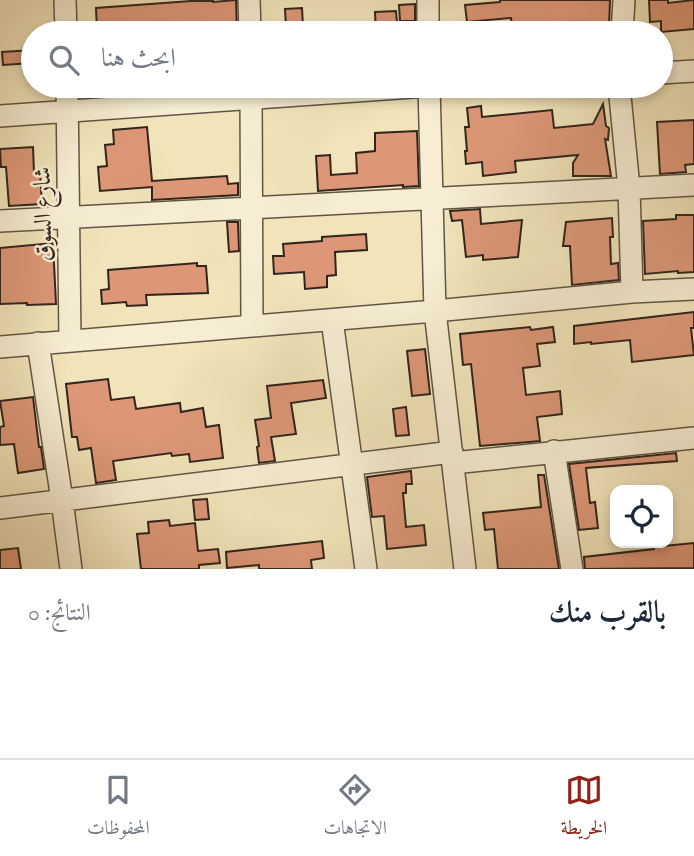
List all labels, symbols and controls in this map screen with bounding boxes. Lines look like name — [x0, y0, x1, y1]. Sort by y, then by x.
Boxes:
search box — [21, 21, 673, 98]
icon: search — [45, 41, 83, 79]
text: ابحث هنا — [101, 42, 176, 74]
street label: شارع السوق — [27, 166, 63, 262]
map controls — [610, 485, 673, 548]
button: locate — [610, 485, 673, 548]
text: بالقرب منك — [549, 594, 666, 631]
text: النتائج: 0 — [28, 598, 91, 627]
tab: المحفوظات — [87, 771, 150, 846]
tab: الاتجاهات — [324, 771, 387, 846]
tab: الخريطة — [561, 771, 607, 846]

